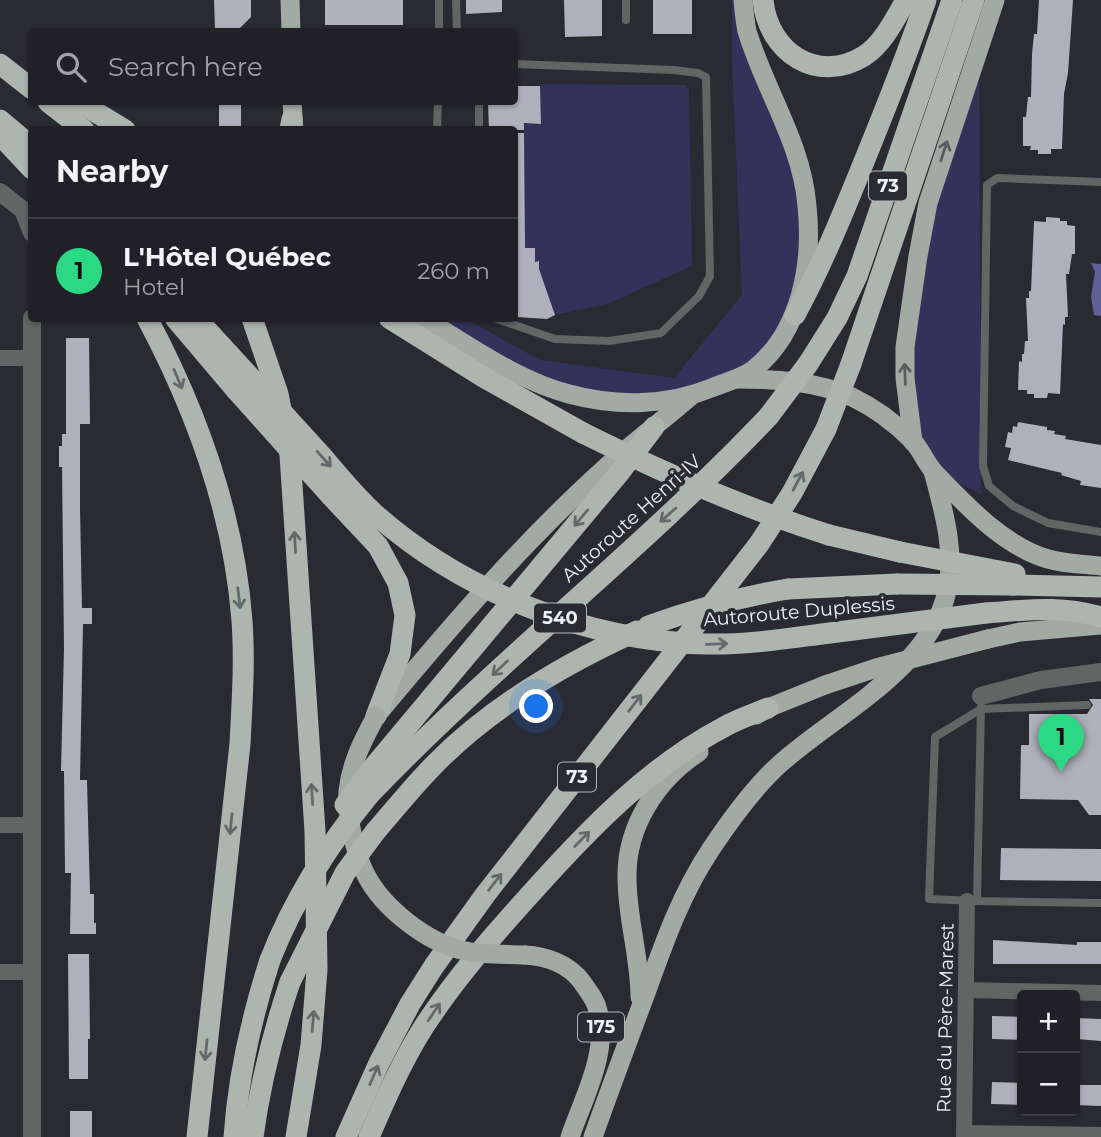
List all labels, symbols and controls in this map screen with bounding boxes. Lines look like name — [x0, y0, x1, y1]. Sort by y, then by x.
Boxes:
search box — [28, 28, 518, 105]
icon: search — [52, 48, 90, 86]
text: Search here — [108, 51, 263, 83]
one-way arrow — [938, 140, 951, 162]
text: Nearby — [56, 153, 168, 190]
road number: 73 — [869, 172, 907, 201]
text: L'Hôtel Québec — [123, 241, 331, 273]
text: 1 — [74, 257, 84, 285]
text: 260 m — [417, 257, 490, 285]
text: Hotel — [123, 273, 185, 301]
one-way arrow — [899, 363, 912, 386]
one-way arrow — [172, 368, 185, 390]
street label: Autoroute Henri-IV — [557, 449, 706, 587]
one-way arrow — [316, 450, 332, 468]
one-way arrow — [792, 471, 806, 492]
one-way arrow — [659, 507, 677, 523]
one-way arrow — [573, 509, 589, 527]
one-way arrow — [289, 531, 302, 554]
one-way arrow — [232, 586, 245, 608]
street label: Autoroute Duplessis — [702, 592, 896, 631]
road number: 540 — [534, 604, 586, 632]
one-way arrow — [705, 637, 728, 650]
one-way arrow — [492, 660, 509, 677]
your location — [519, 689, 553, 723]
one-way arrow — [627, 695, 642, 713]
pin: 1 — [1038, 714, 1084, 772]
road number: 73 — [558, 762, 596, 792]
one-way arrow — [305, 783, 318, 806]
one-way arrow — [224, 812, 237, 835]
one-way arrow — [573, 831, 590, 848]
one-way arrow — [487, 874, 502, 892]
street label: Rue du Père-Marest — [932, 923, 959, 1113]
map controls — [1017, 990, 1080, 1116]
button: + — [1017, 990, 1080, 1053]
one-way arrow — [427, 1003, 442, 1022]
one-way arrow — [307, 1010, 320, 1033]
road number: 175 — [578, 1012, 624, 1042]
one-way arrow — [200, 1039, 213, 1061]
button: − — [1017, 1053, 1080, 1116]
one-way arrow — [368, 1065, 381, 1086]

